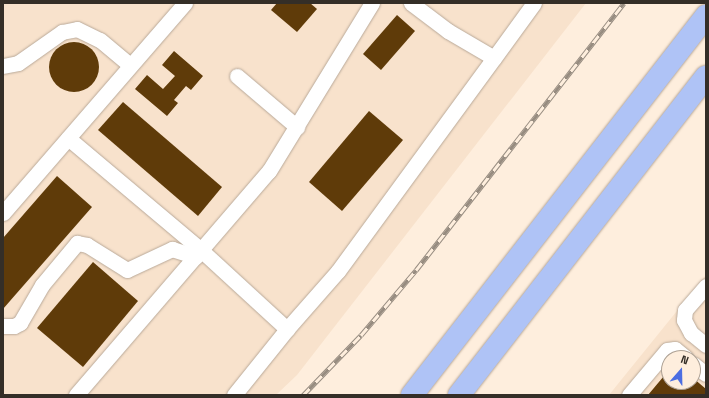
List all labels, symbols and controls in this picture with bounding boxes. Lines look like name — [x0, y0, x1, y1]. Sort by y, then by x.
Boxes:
north arrow — [661, 350, 701, 390]
text: N — [679, 352, 691, 368]

